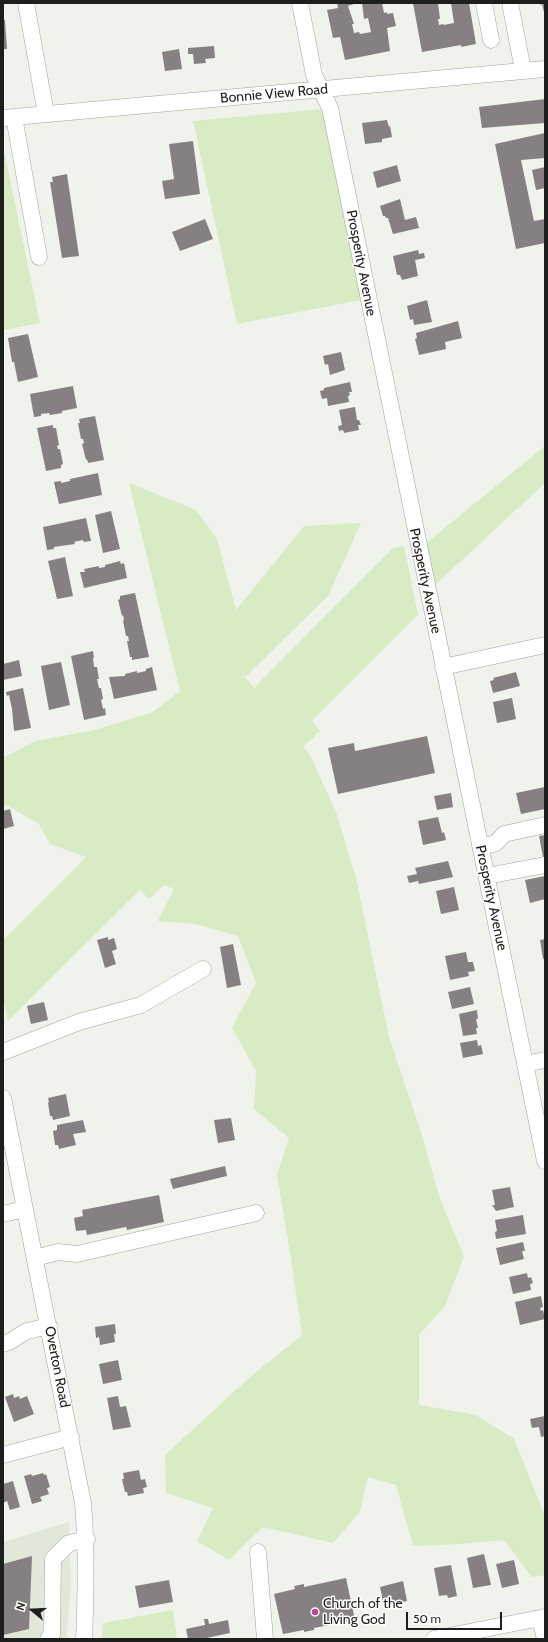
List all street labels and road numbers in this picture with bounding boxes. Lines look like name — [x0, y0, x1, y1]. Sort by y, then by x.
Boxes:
street label: Bonnie View Road — [219, 81, 329, 107]
street label: Prosperity Avenue — [343, 209, 379, 317]
street label: Prosperity Avenue — [406, 527, 444, 635]
street label: Prosperity Avenue — [472, 844, 510, 952]
street label: Overton Road — [41, 1325, 73, 1409]

